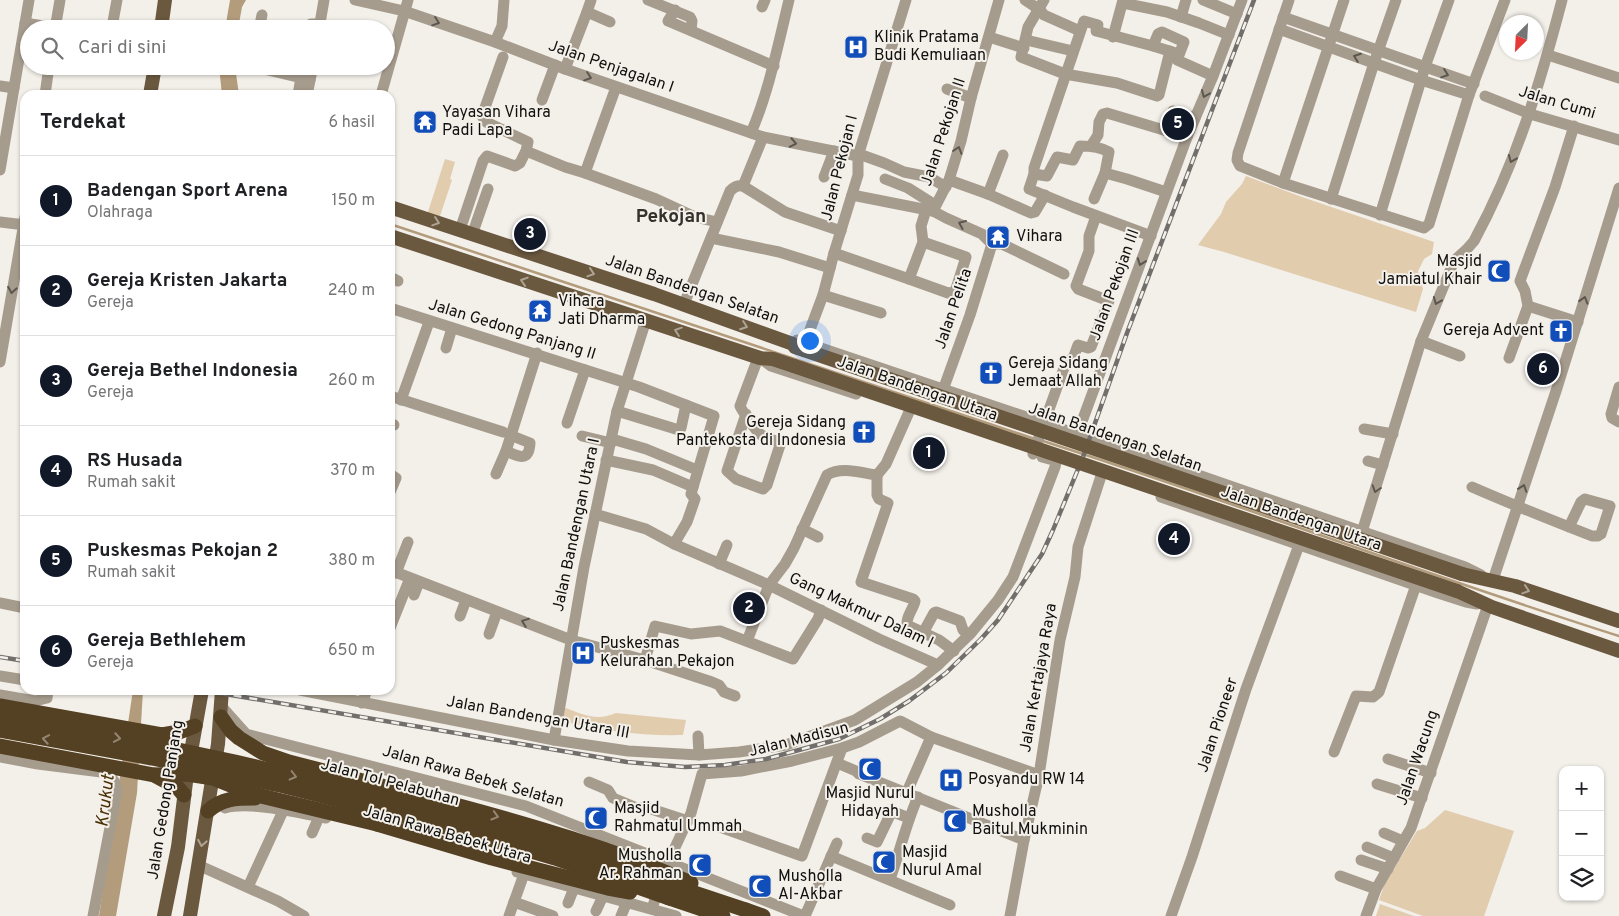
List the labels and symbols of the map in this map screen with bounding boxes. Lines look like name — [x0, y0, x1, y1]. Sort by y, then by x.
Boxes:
north arrow — [1499, 15, 1544, 60]
one-way arrow — [431, 16, 439, 26]
place label: Klinik Pratama Budi Kemuliaan — [874, 28, 986, 66]
hospital icon: Klinik Pratama Budi Kemuliaan — [843, 34, 869, 60]
street label: Jalan Penjagalan I — [546, 36, 676, 98]
one-way arrow — [1353, 53, 1361, 63]
one-way arrow — [1440, 68, 1449, 78]
one-way arrow — [584, 71, 592, 81]
street label: Jalan Pekojan II — [917, 75, 971, 189]
street label: Jalan Cumi — [1516, 82, 1598, 124]
one-way arrow — [1201, 89, 1211, 98]
place label: Yayasan Vihara Padi Lapa — [442, 103, 551, 141]
pin: 5 — [1162, 105, 1194, 143]
temple icon: Yayasan Vihara Padi Lapa — [412, 109, 438, 135]
street label: Jalan Pekojan I — [817, 113, 863, 223]
one-way arrow — [788, 138, 797, 148]
one-way arrow — [953, 146, 963, 155]
one-way arrow — [1508, 154, 1519, 163]
district label: Pekojan — [636, 205, 706, 229]
pin: 3 — [514, 215, 546, 253]
one-way arrow — [432, 217, 440, 227]
one-way arrow — [958, 220, 966, 230]
temple icon: Vihara — [985, 224, 1011, 250]
street label: Jalan Pekojan III — [1086, 226, 1144, 344]
place label: Vihara — [1016, 227, 1063, 247]
street label: Jalan Bandengan Selatan — [602, 251, 782, 329]
place label: Masjid Jamiatul Khair — [1378, 252, 1482, 290]
one-way arrow — [1137, 258, 1147, 266]
mosque icon: Masjid Jamiatul Khair — [1486, 258, 1512, 284]
street label: Jalan Pelita — [931, 266, 977, 352]
one-way arrow — [586, 267, 594, 277]
one-way arrow — [520, 276, 528, 286]
one-way arrow — [8, 286, 18, 295]
place label: Vihara Jati Dharma — [558, 292, 645, 330]
street label: Jalan Gedong Panjang II — [426, 295, 598, 365]
one-way arrow — [1433, 296, 1443, 305]
one-way arrow — [1579, 297, 1589, 305]
temple icon: Vihara Jati Dharma — [527, 298, 553, 324]
church icon: Gereja Advent — [1548, 318, 1574, 344]
one-way arrow — [739, 320, 748, 330]
place label: Gereja Advent — [1443, 321, 1544, 341]
one-way arrow — [675, 327, 683, 337]
your location — [797, 328, 823, 354]
pin: 6 — [1527, 350, 1559, 388]
street label: Jalan Bandengan Utara — [834, 352, 1000, 426]
place label: Gereja Sidang Jemaat Allah — [1008, 354, 1108, 392]
church icon: Gereja Sidang Jemaat Allah — [978, 360, 1004, 386]
street label: Jalan Bandengan Selatan — [1025, 399, 1205, 477]
place label: Gereja Sidang Pantekosta di Indonesia — [676, 413, 846, 451]
church icon: Gereja Sidang Pantekosta di Indonesia — [851, 419, 877, 445]
pin: 1 — [913, 434, 945, 472]
street label: Jalan Bandengan Utara I — [549, 436, 605, 614]
street label: Jalan Bandengan Utara — [1218, 482, 1384, 556]
one-way arrow — [1371, 484, 1381, 492]
one-way arrow — [1517, 484, 1527, 493]
pin: 4 — [1158, 520, 1190, 558]
street label: Gang Makmur Dalam I — [785, 569, 937, 653]
one-way arrow — [1521, 584, 1530, 594]
pin: 2 — [733, 589, 765, 627]
street label: Jalan Kertajaya Raya — [1016, 602, 1062, 754]
one-way arrow — [521, 618, 530, 628]
place label: Puskesmas Kelurahan Pekajon — [600, 634, 735, 672]
hospital icon: Puskesmas Kelurahan Pekajon — [570, 640, 596, 666]
street label: Jalan Pioneer — [1193, 675, 1243, 775]
street label: Jalan Bandengan Utara III — [445, 692, 631, 744]
street label: Jalan Wacung — [1392, 708, 1444, 808]
street label: Jalan Madisun — [747, 718, 851, 762]
street label: Jalan Gedong Panjang — [144, 719, 188, 881]
one-way arrow — [112, 733, 121, 743]
one-way arrow — [41, 734, 50, 744]
street label: Jalan Rawa Bebek Selatan — [380, 741, 566, 813]
street label: Jalan Tol Pelabuhan — [318, 755, 462, 811]
mosque icon: Masjid Nurul Hidayah — [857, 756, 883, 782]
hospital icon: Posyandu RW 14 — [938, 767, 964, 793]
one-way arrow — [288, 770, 297, 781]
place label: Posyandu RW 14 — [968, 770, 1085, 790]
water label: Krukut — [91, 772, 121, 829]
place label: Masjid Nurul Hidayah — [826, 784, 914, 822]
place label: Masjid Rahmatul Ummah — [614, 799, 742, 837]
street label: Jalan Rawa Bebek Utara — [361, 801, 533, 869]
place label: Musholla Baitul Mukminin — [972, 802, 1088, 840]
mosque icon: Masjid Rahmatul Ummah — [583, 805, 609, 831]
mosque icon: Musholla Baitul Mukminin — [942, 808, 968, 834]
one-way arrow — [491, 810, 499, 820]
one-way arrow — [197, 839, 208, 847]
place label: Masjid Nurul Amal — [902, 843, 982, 881]
place label: Musholla Ar. Rahman — [599, 846, 682, 884]
mosque icon: Masjid Nurul Amal — [871, 849, 897, 875]
mosque icon: Musholla Ar. Rahman — [687, 852, 713, 878]
place label: Musholla Al-Akbar — [778, 867, 843, 905]
mosque icon: Musholla Al-Akbar — [747, 873, 773, 899]

